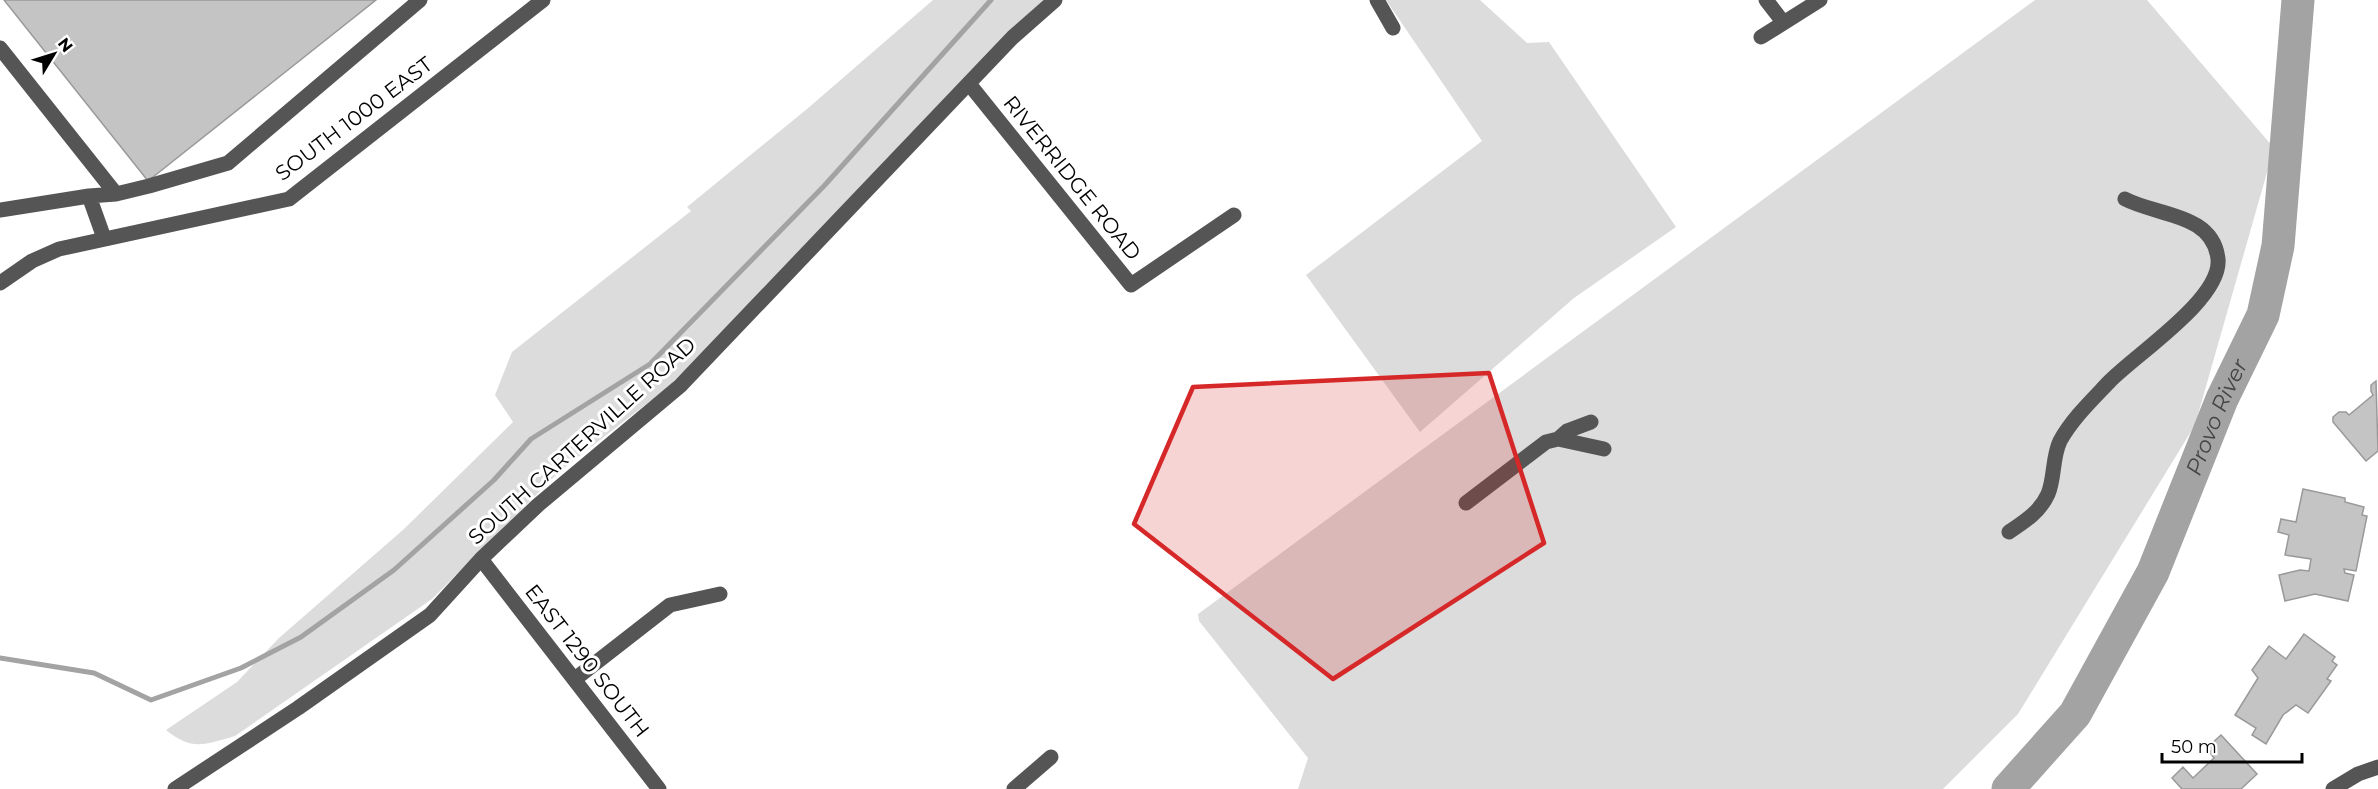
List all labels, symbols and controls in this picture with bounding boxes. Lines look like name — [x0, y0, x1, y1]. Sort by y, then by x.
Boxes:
north arrow — [24, 24, 84, 84]
text: N — [54, 34, 77, 56]
street label: SOUTH 1000 EAST — [270, 51, 437, 186]
street label: RIVERRIDGE ROAD — [998, 90, 1146, 265]
street label: SOUTH CARTERVILLE ROAD — [463, 332, 701, 549]
water label: Provo River — [2180, 353, 2254, 479]
street label: EAST 1290 SOUTH — [520, 579, 655, 742]
scale bar — [2162, 726, 2302, 764]
text: 50 m — [2171, 736, 2217, 758]

